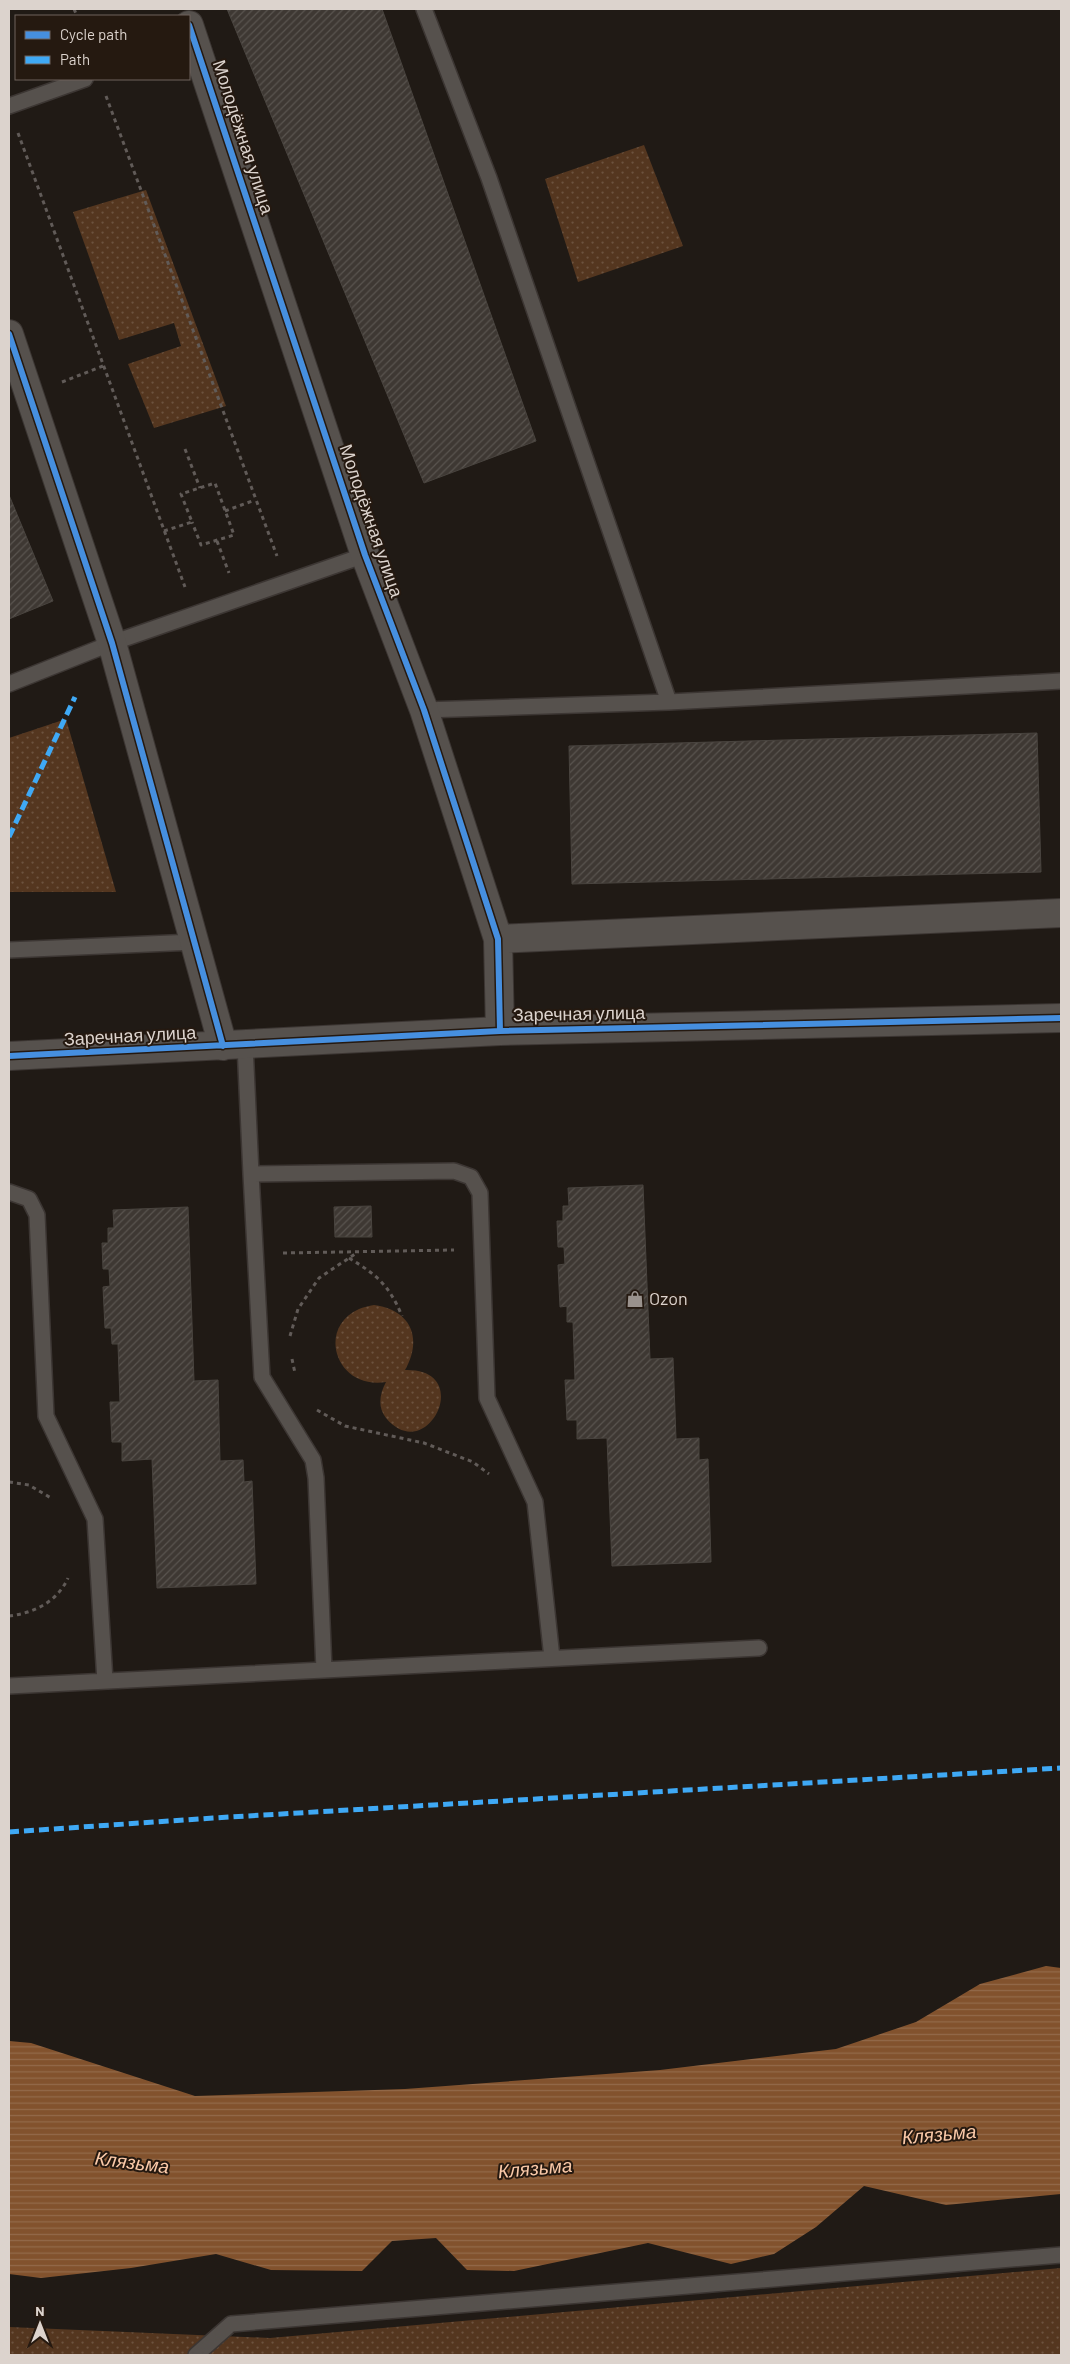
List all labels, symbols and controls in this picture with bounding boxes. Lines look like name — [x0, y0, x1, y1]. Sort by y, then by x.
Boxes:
legend — [15, 15, 190, 80]
text: Cycle path — [60, 25, 127, 43]
text: Path — [60, 50, 90, 68]
street label: Молодёжная улица — [209, 57, 280, 217]
street label: Молодёжная улица — [335, 441, 409, 601]
street label: Заречная улица — [513, 1001, 646, 1025]
street label: Заречная улица — [63, 1020, 198, 1049]
place label: Ozon — [649, 1287, 688, 1309]
shop icon: Ozon — [625, 1289, 645, 1309]
water label: Клязьма — [901, 2119, 977, 2148]
water label: Клязьма — [94, 2146, 170, 2177]
water label: Клязьма — [497, 2153, 573, 2182]
north arrow — [15, 2299, 65, 2349]
text: N — [35, 2302, 45, 2319]

